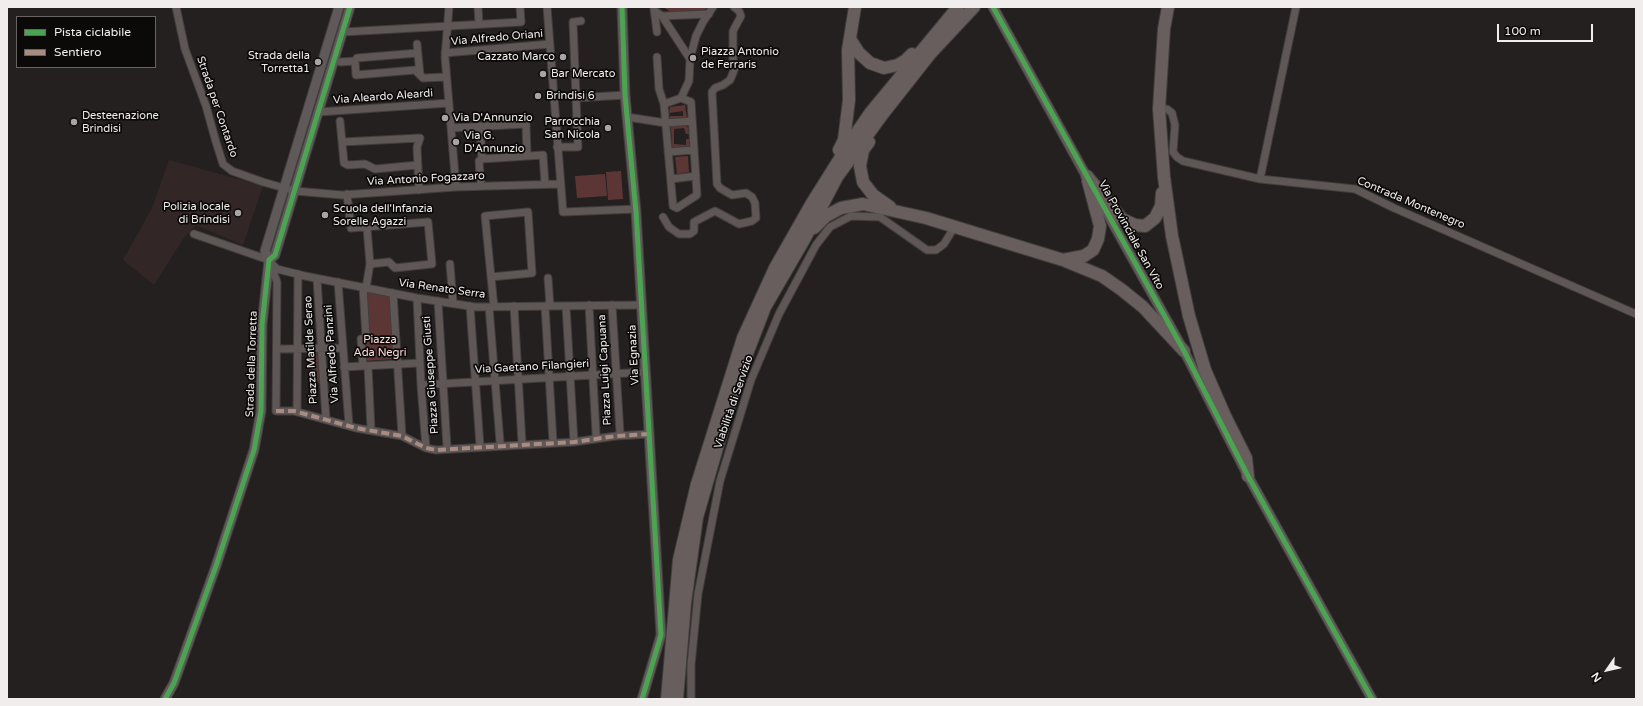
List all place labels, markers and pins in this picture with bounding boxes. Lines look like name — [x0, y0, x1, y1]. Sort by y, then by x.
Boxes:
place label: Piazza Antonio de Ferraris — [701, 45, 779, 71]
place label: Strada della Torretta1 — [248, 49, 310, 75]
place label: Cazzato Marco — [477, 50, 555, 64]
marker: Cazzato Marco — [558, 52, 568, 62]
marker: Piazza Antonio de Ferraris — [688, 53, 698, 63]
marker: Strada della Torretta1 — [313, 57, 323, 67]
place label: Bar Mercato — [551, 67, 615, 81]
marker: Bar Mercato — [538, 69, 548, 79]
place label: Brindisi 6 — [546, 89, 595, 103]
marker: Brindisi 6 — [533, 91, 543, 101]
place label: Desteenazione Brindisi — [82, 109, 159, 135]
place label: Via D'Annunzio — [453, 111, 533, 125]
marker: Via D'Annunzio — [440, 113, 450, 123]
place label: Parrocchia San Nicola — [544, 115, 600, 141]
marker: Desteenazione Brindisi — [69, 117, 79, 127]
marker: Parrocchia San Nicola — [603, 123, 613, 133]
place label: Via G. D'Annunzio — [464, 129, 524, 155]
marker: Via G. D'Annunzio — [451, 137, 461, 147]
place label: Polizia locale di Brindisi — [163, 200, 230, 226]
place label: Scuola dell'Infanzia Sorelle Agazzi — [333, 202, 433, 228]
marker: Polizia locale di Brindisi — [233, 208, 243, 218]
marker: Scuola dell'Infanzia Sorelle Agazzi — [320, 210, 330, 220]

